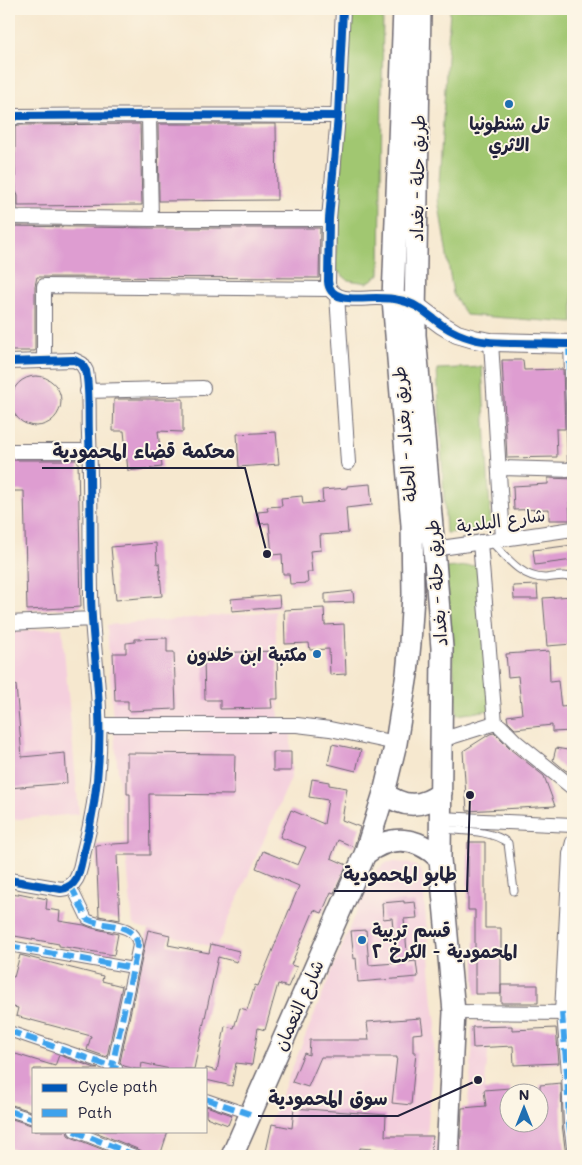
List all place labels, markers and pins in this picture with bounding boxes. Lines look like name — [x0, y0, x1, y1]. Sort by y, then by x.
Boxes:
marker: تل شنطونيا الاثري — [503, 98, 515, 110]
place label: تل شنطونيا الاثري — [469, 111, 550, 159]
callout: محكمة قضاء المحمودية — [42, 434, 245, 468]
place label: مكتبة ابن خلدون — [187, 642, 307, 666]
marker: مكتبة ابن خلدون — [311, 648, 323, 660]
callout: طابو المحمودية — [334, 857, 467, 891]
place label: قسم تربية المحمودية - الكرخ ٢ — [372, 918, 517, 963]
marker: قسم تربية المحمودية - الكرخ ٢ — [356, 934, 368, 946]
callout: سوق المحمودية — [258, 1082, 398, 1116]

